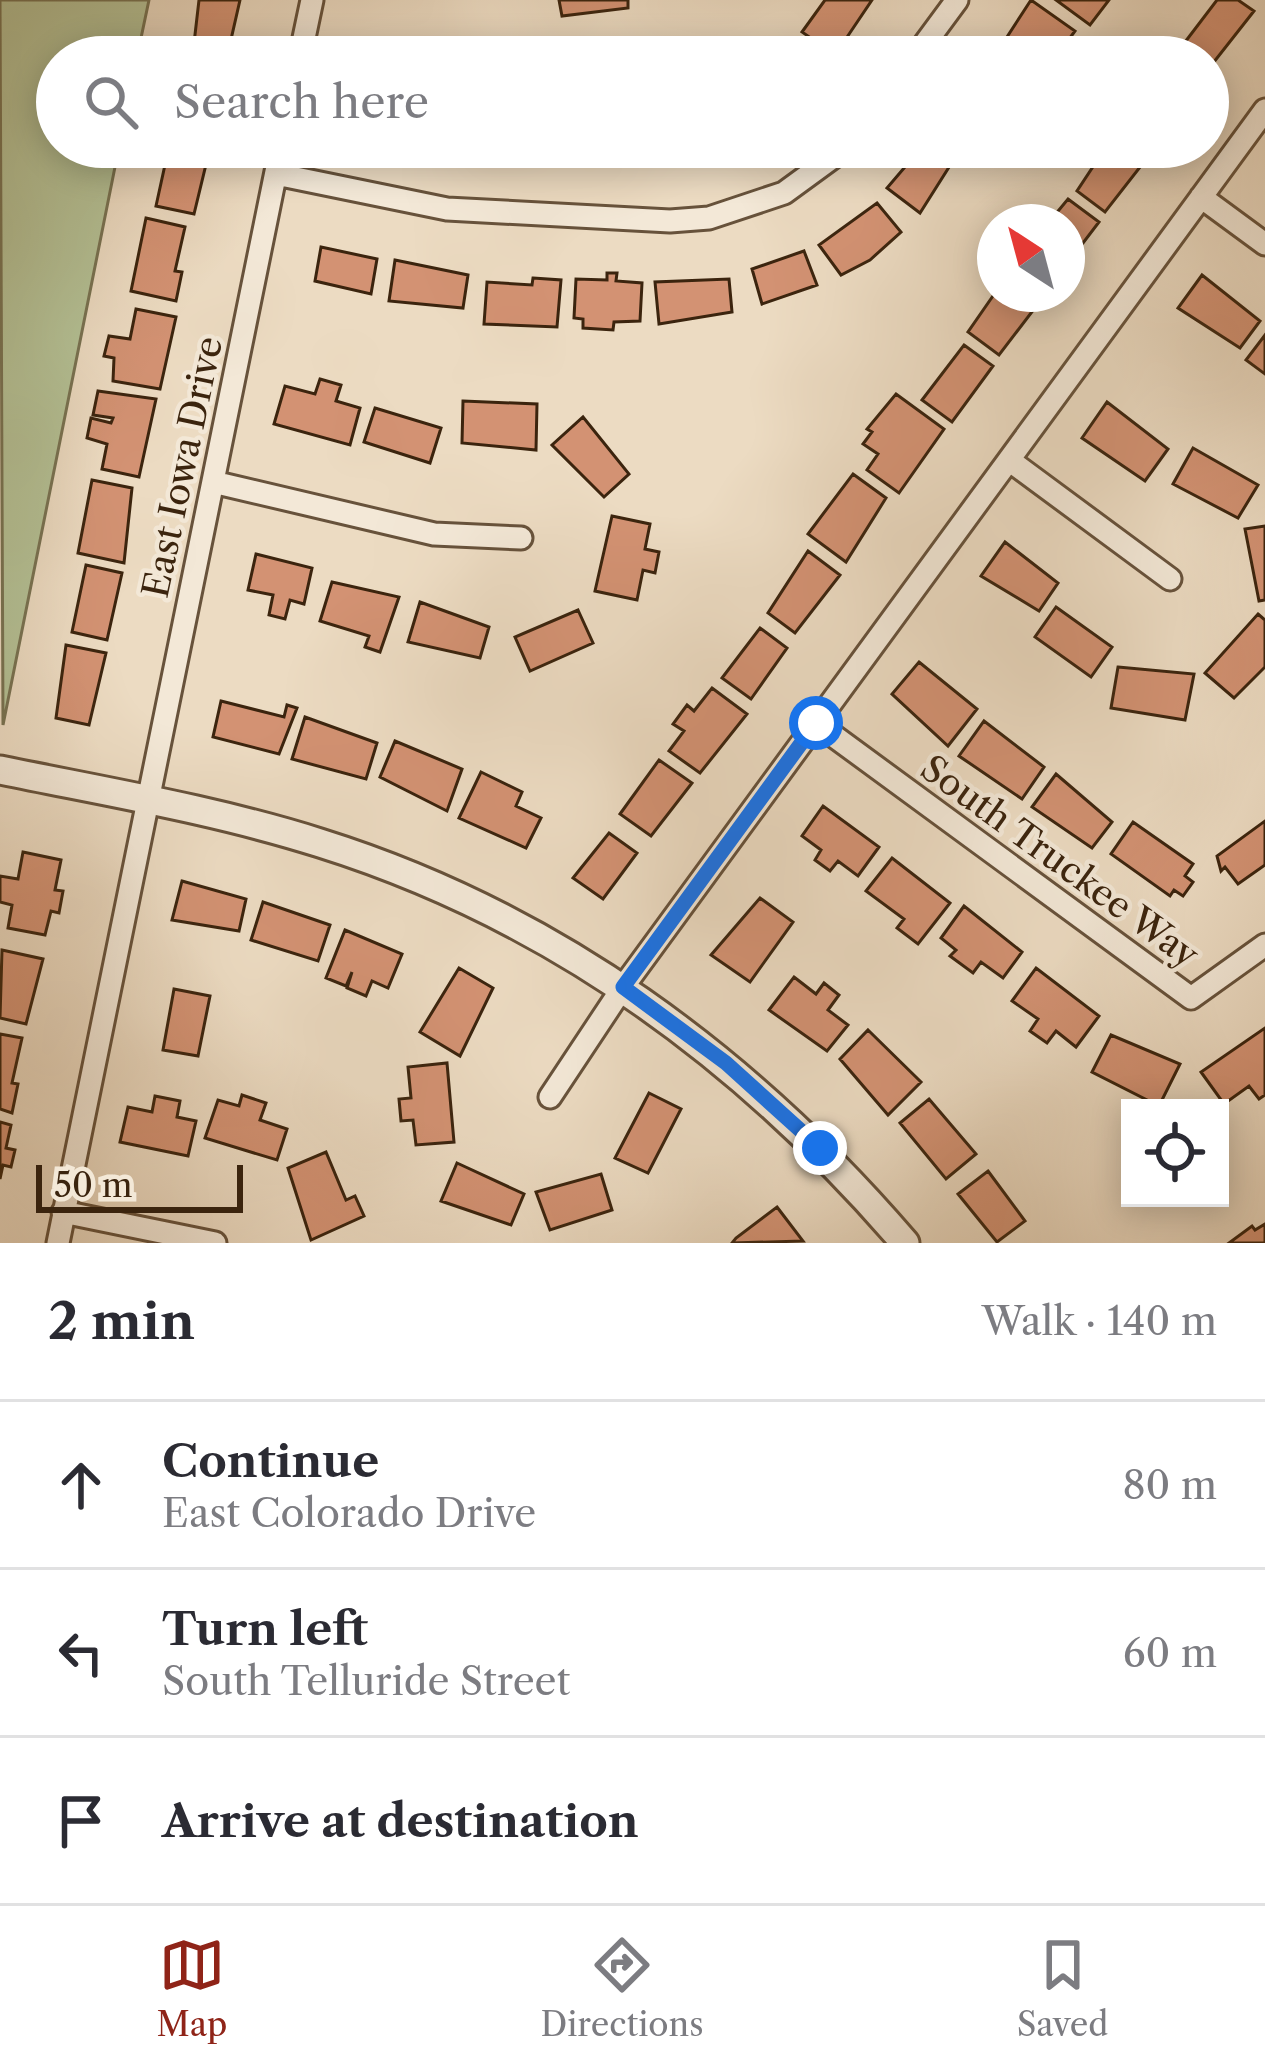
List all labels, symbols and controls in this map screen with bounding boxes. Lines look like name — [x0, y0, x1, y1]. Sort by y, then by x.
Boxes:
search box — [36, 36, 1229, 168]
icon: search — [78, 69, 144, 135]
text: Search here — [174, 74, 429, 130]
north arrow — [977, 204, 1085, 312]
street label: East Iowa Drive — [133, 332, 231, 602]
route start — [789, 696, 843, 750]
street label: South Truckee Way — [912, 745, 1208, 977]
map controls — [1121, 1099, 1229, 1207]
button: locate — [1121, 1099, 1229, 1207]
route end — [793, 1121, 847, 1175]
scale bar — [36, 1159, 243, 1212]
text: 50 m — [54, 1165, 132, 1206]
text: 2 min — [48, 1290, 195, 1352]
text: Walk · 140 m — [982, 1297, 1217, 1345]
text: Continue — [162, 1433, 379, 1489]
icon: ahead — [48, 1452, 114, 1518]
text: 80 m — [1122, 1461, 1217, 1509]
text: East Colorado Drive — [162, 1489, 536, 1537]
text: Turn left — [162, 1601, 368, 1657]
icon: left — [48, 1620, 114, 1686]
text: 60 m — [1123, 1629, 1217, 1677]
text: South Telluride Street — [162, 1657, 570, 1705]
icon: arrive — [48, 1788, 114, 1854]
text: Arrive at destination — [162, 1793, 639, 1849]
tab: Map — [157, 1932, 227, 2045]
tab: Directions — [541, 1932, 704, 2045]
tab: Saved — [1017, 1932, 1108, 2045]

